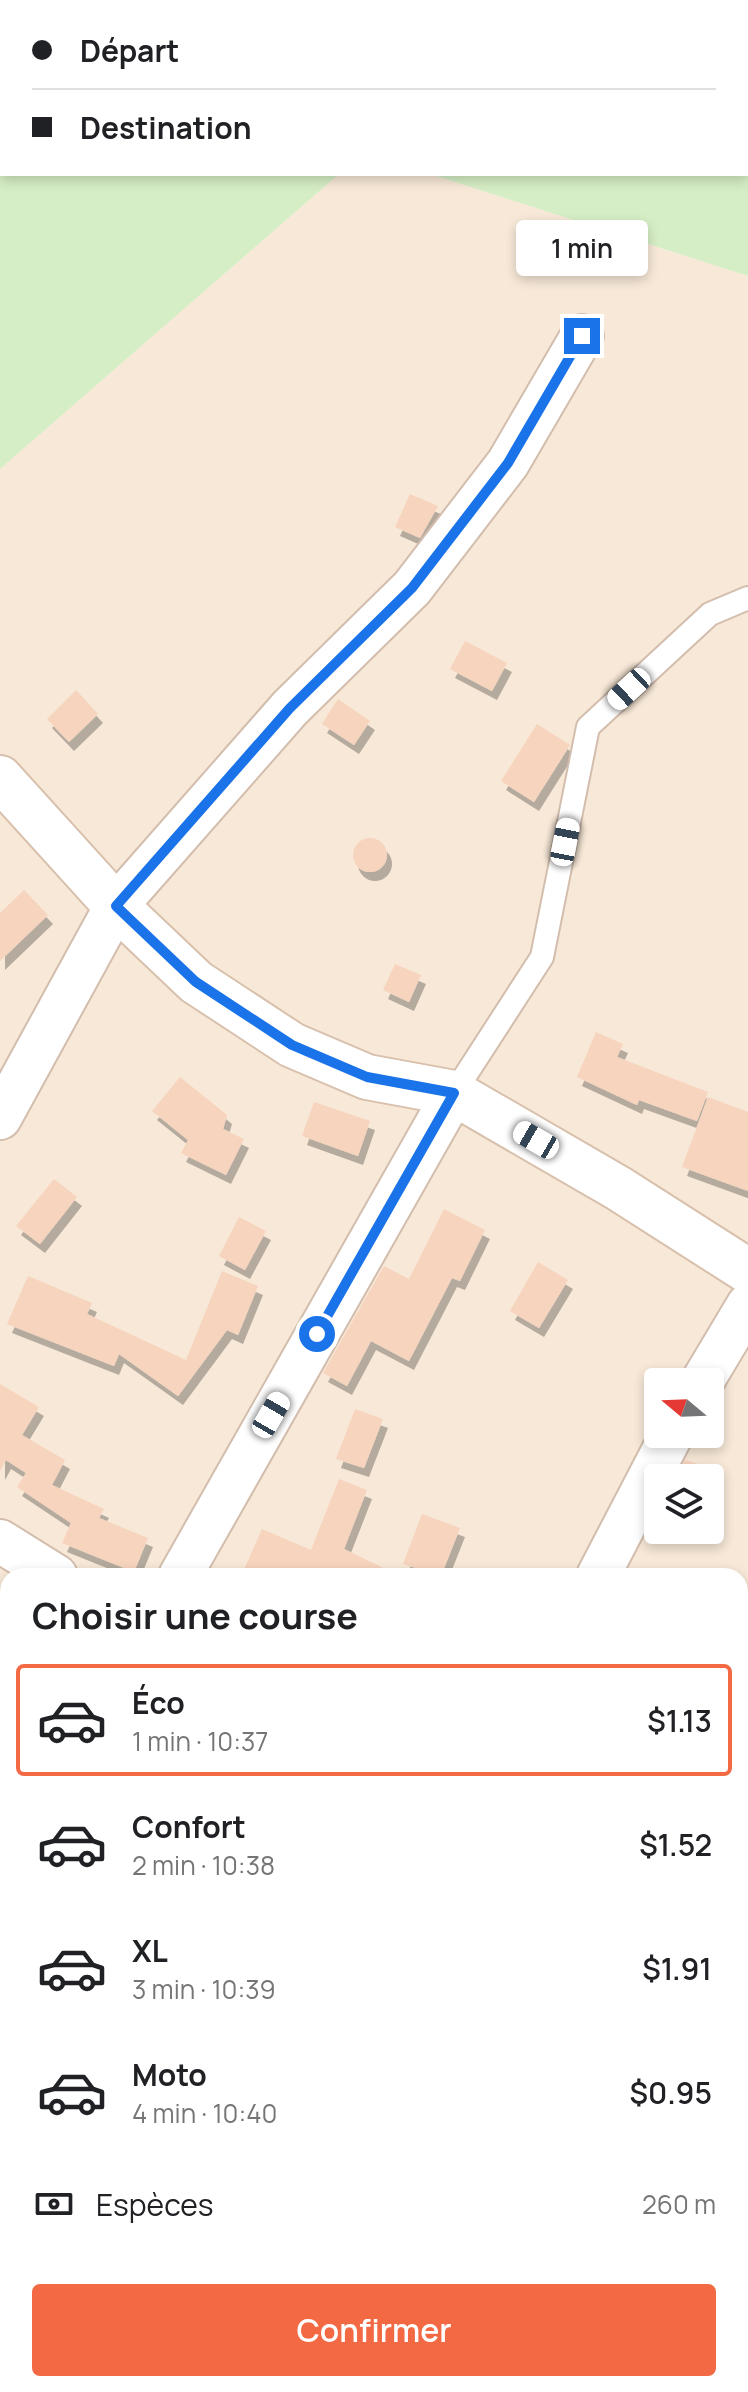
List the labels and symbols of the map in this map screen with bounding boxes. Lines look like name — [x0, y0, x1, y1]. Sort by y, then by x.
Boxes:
callout: 1 min — [516, 220, 648, 276]
route end — [564, 318, 600, 354]
car — [603, 664, 655, 714]
car — [549, 816, 581, 868]
car — [509, 1118, 563, 1162]
route start — [299, 1316, 335, 1352]
north arrow — [644, 1368, 724, 1448]
car — [249, 1388, 293, 1442]

